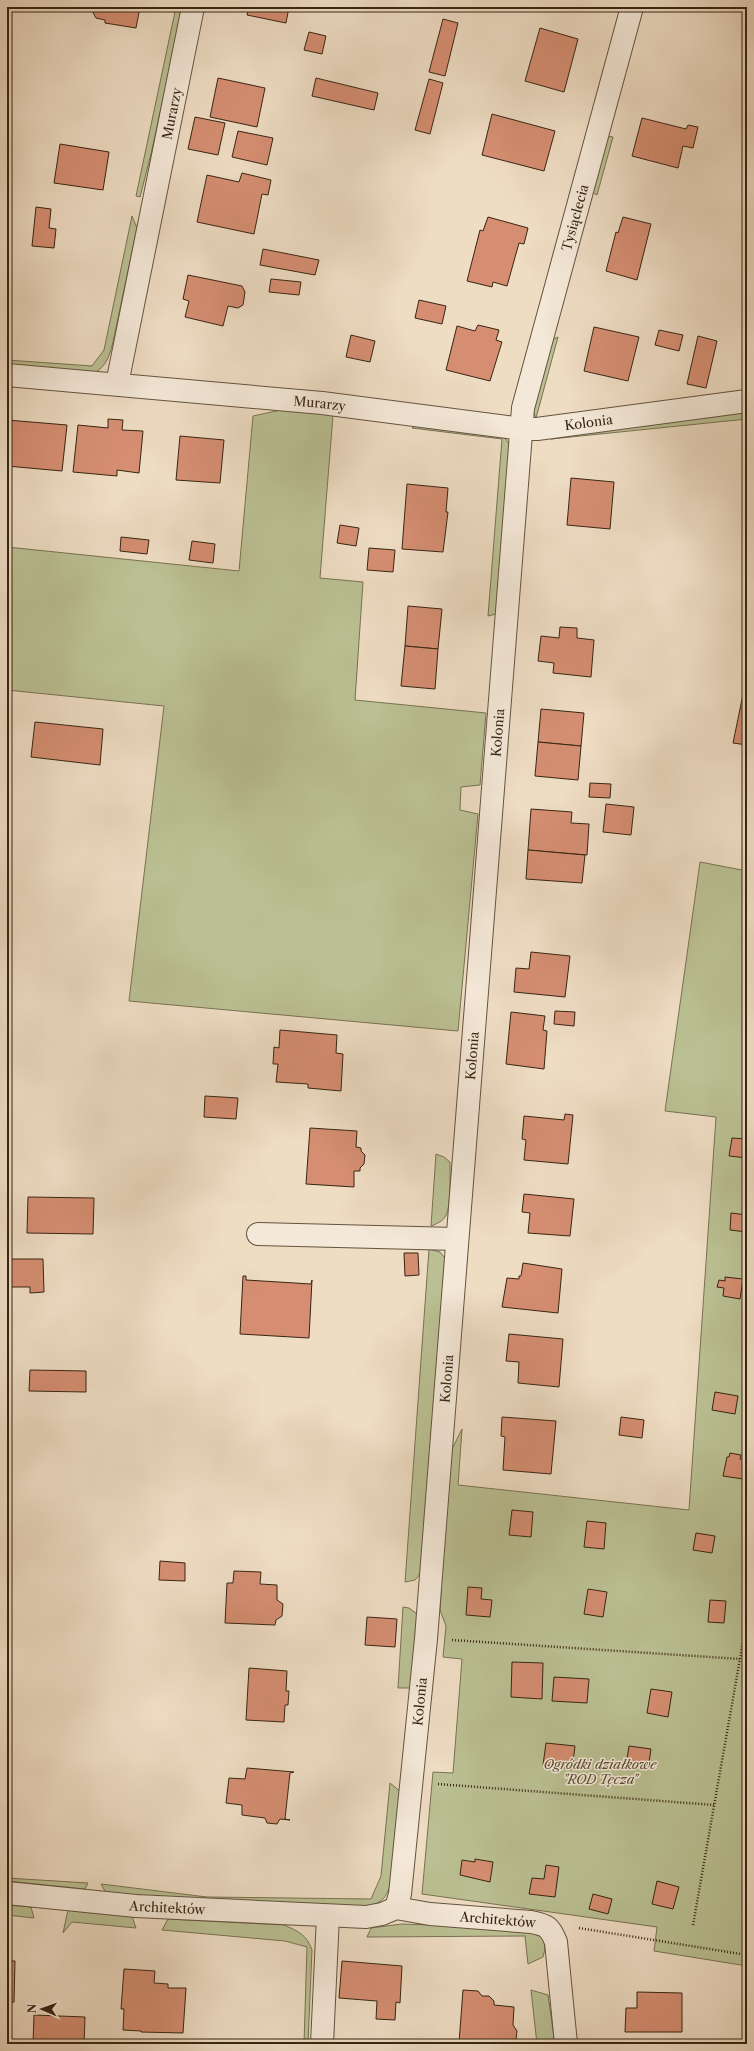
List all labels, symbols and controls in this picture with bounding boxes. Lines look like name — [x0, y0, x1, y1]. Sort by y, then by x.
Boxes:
street label: Murarzy — [158, 85, 185, 141]
street label: Tysiąclecia — [558, 182, 591, 253]
street label: Murarzy — [293, 393, 348, 414]
street label: Kolonia — [564, 411, 614, 433]
street label: Kolonia — [488, 708, 507, 757]
street label: Kolonia — [462, 1031, 482, 1080]
street label: Kolonia — [437, 1354, 456, 1403]
street label: Kolonia — [409, 1676, 430, 1726]
park label: Ogródki działkowe "ROD Tęcza" — [544, 1756, 657, 1787]
street label: Architektów — [127, 1897, 206, 1917]
street label: Architektów — [458, 1908, 537, 1930]
north arrow — [22, 1989, 62, 2029]
text: N — [25, 2003, 39, 2014]

